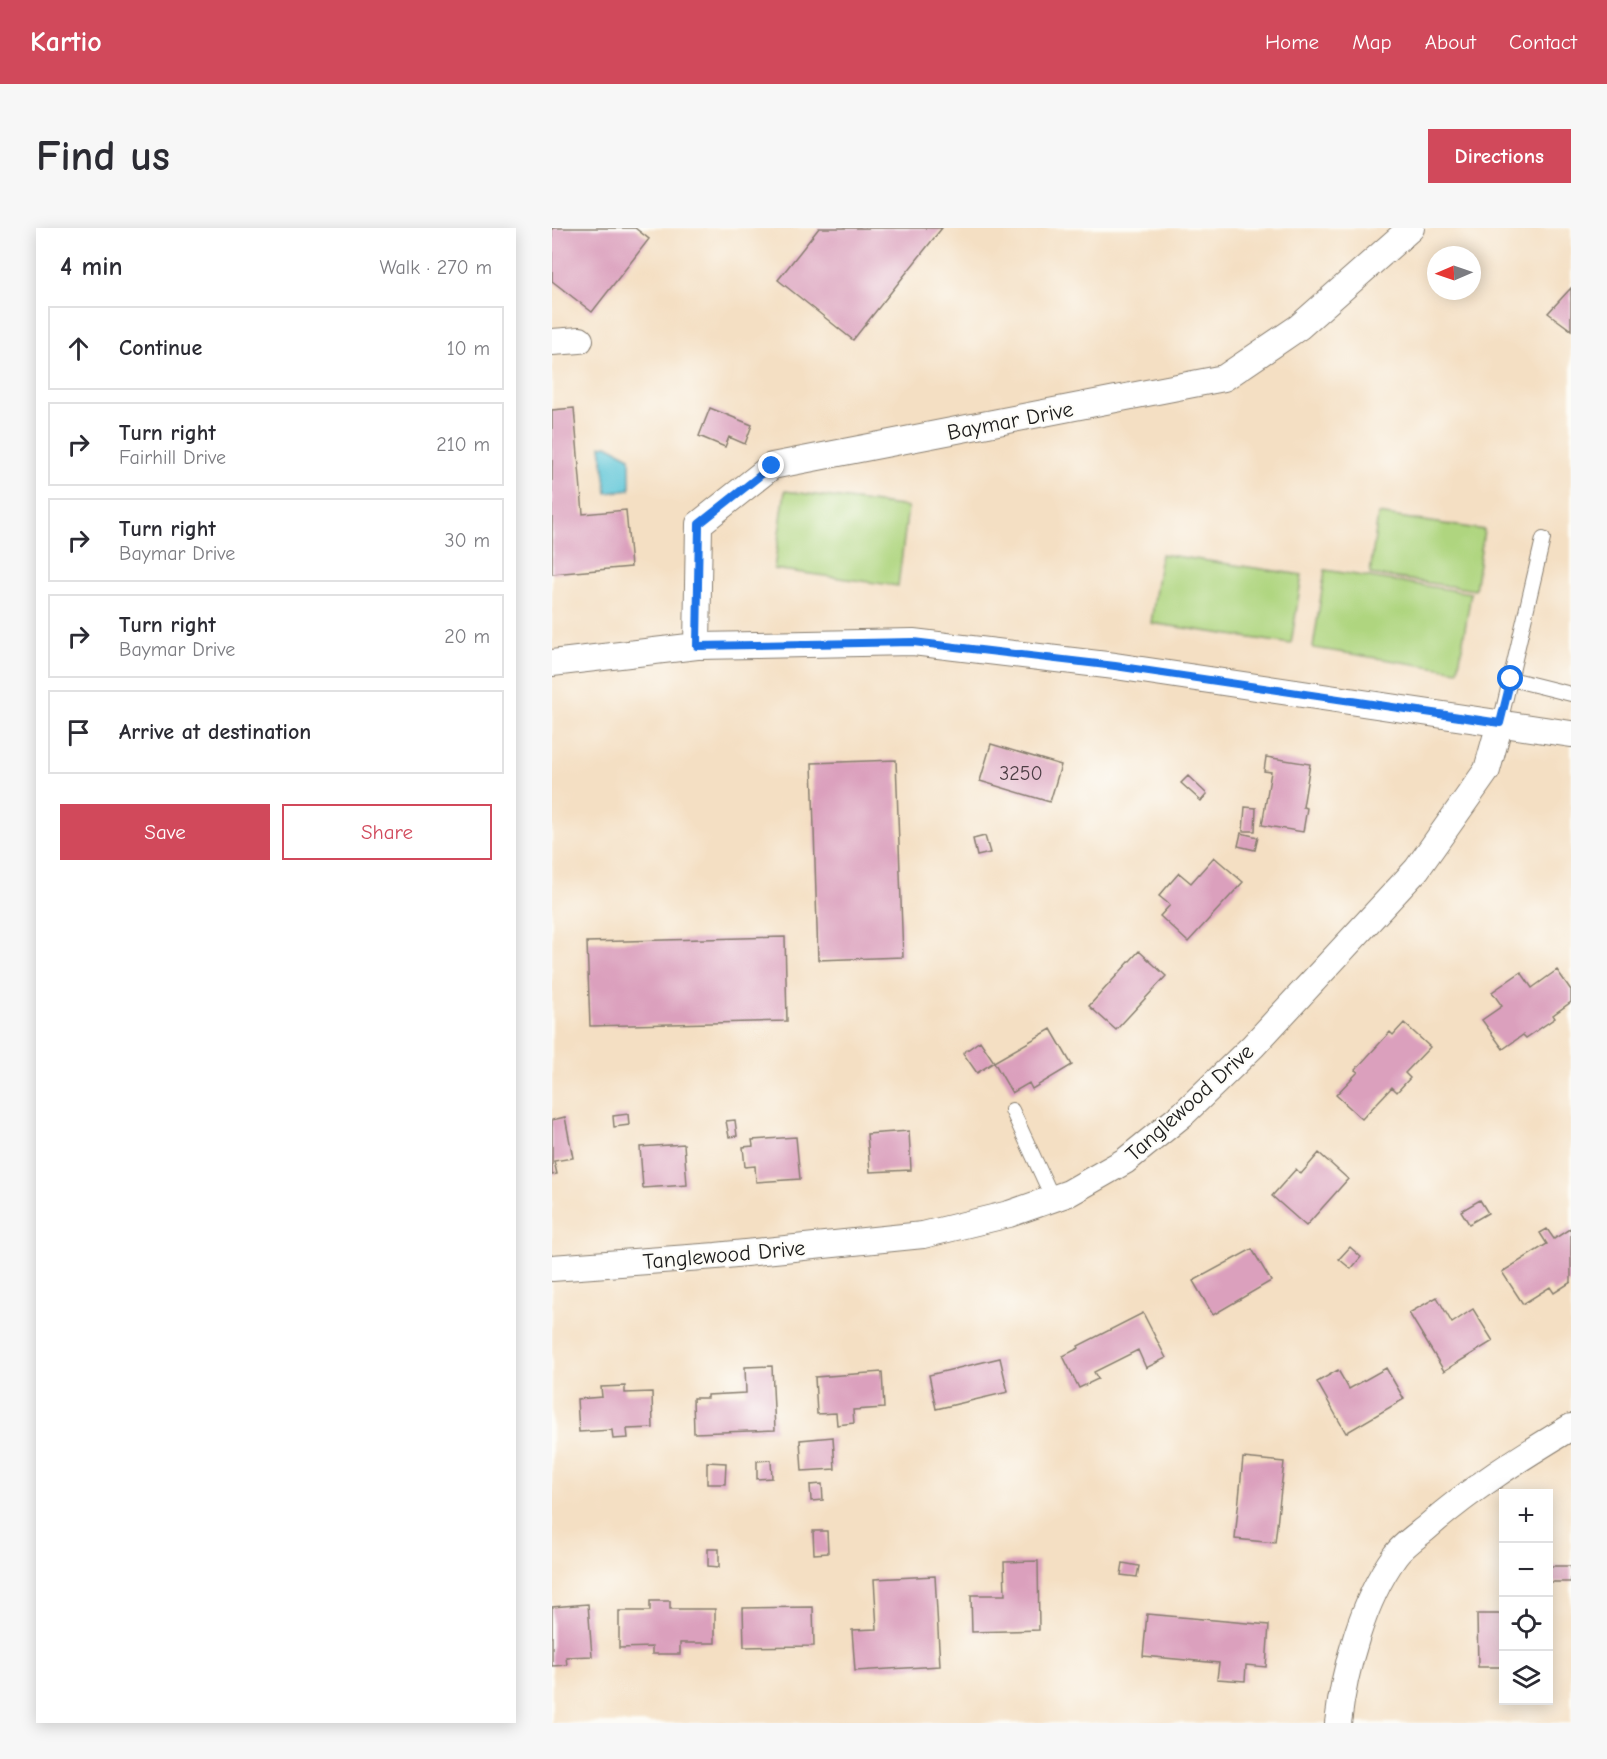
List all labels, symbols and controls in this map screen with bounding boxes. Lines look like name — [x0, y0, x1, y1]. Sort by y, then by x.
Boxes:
text: Kartio — [30, 26, 102, 58]
text: Home — [1265, 30, 1319, 54]
text: Map — [1352, 30, 1392, 54]
text: About — [1425, 30, 1476, 54]
text: Contact — [1509, 30, 1577, 54]
button: Directions — [1428, 129, 1571, 183]
text: Find us — [36, 132, 170, 181]
north arrow — [1427, 246, 1481, 300]
text: 4 min — [60, 252, 123, 282]
text: Walk · 270 m — [379, 256, 492, 279]
icon: ahead — [62, 332, 95, 365]
text: Continue — [119, 335, 202, 361]
text: 10 m — [447, 337, 490, 360]
street label: Baymar Drive — [945, 396, 1075, 446]
text: Turn right — [119, 420, 216, 446]
icon: right — [62, 428, 95, 461]
text: 210 m — [436, 433, 490, 456]
text: Fairhill Drive — [119, 446, 226, 469]
route end — [758, 452, 784, 478]
text: Turn right — [119, 516, 216, 542]
icon: right — [62, 524, 95, 557]
text: 30 m — [444, 529, 490, 552]
text: Baymar Drive — [119, 542, 235, 565]
text: Turn right — [119, 612, 216, 638]
icon: right — [62, 620, 95, 653]
text: 20 m — [444, 625, 490, 648]
text: Baymar Drive — [119, 638, 235, 661]
route start — [1497, 665, 1523, 691]
icon: arrive — [62, 716, 95, 749]
text: Arrive at destination — [119, 719, 311, 745]
house number: 3250 — [999, 762, 1043, 785]
button: Save — [60, 804, 270, 860]
button: Share — [282, 804, 492, 860]
street label: Tanglewood Drive — [1120, 1039, 1259, 1167]
street label: Tanglewood Drive — [642, 1235, 806, 1275]
map controls — [1499, 1489, 1553, 1705]
button: + — [1499, 1489, 1553, 1543]
button: − — [1499, 1543, 1553, 1597]
button: locate — [1499, 1597, 1553, 1651]
button: layers — [1499, 1651, 1553, 1705]

